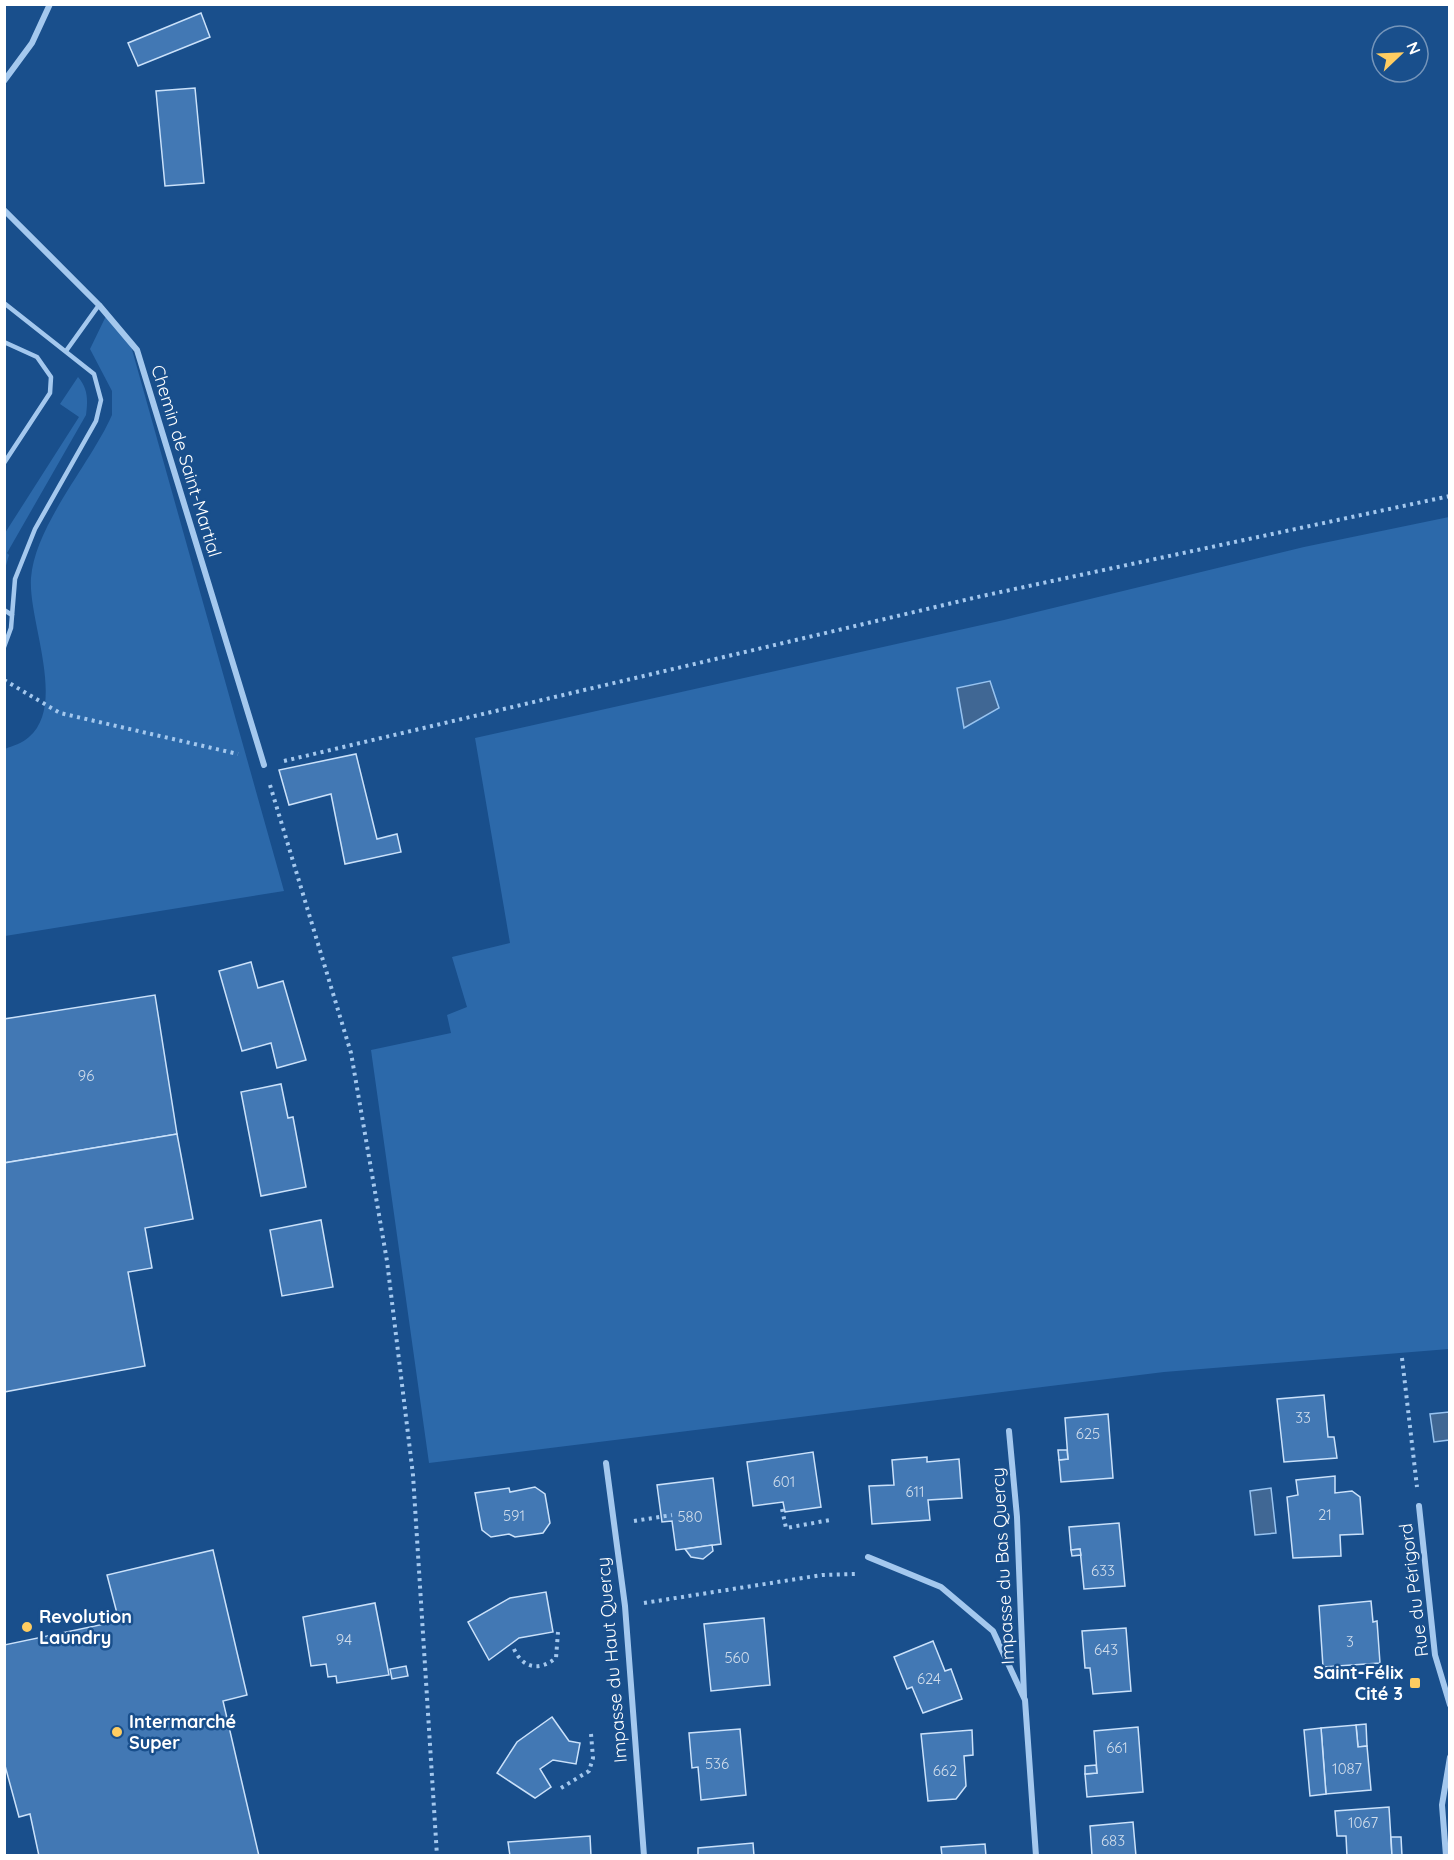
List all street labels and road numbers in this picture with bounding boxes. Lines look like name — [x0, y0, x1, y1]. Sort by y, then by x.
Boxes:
street label: Chemin de Saint-Martial — [146, 362, 227, 560]
street label: Impasse du Bas Quercy — [986, 1467, 1019, 1665]
street label: Rue du Périgord — [1394, 1522, 1433, 1658]
street label: Impasse du Haut Quercy — [591, 1556, 632, 1764]

